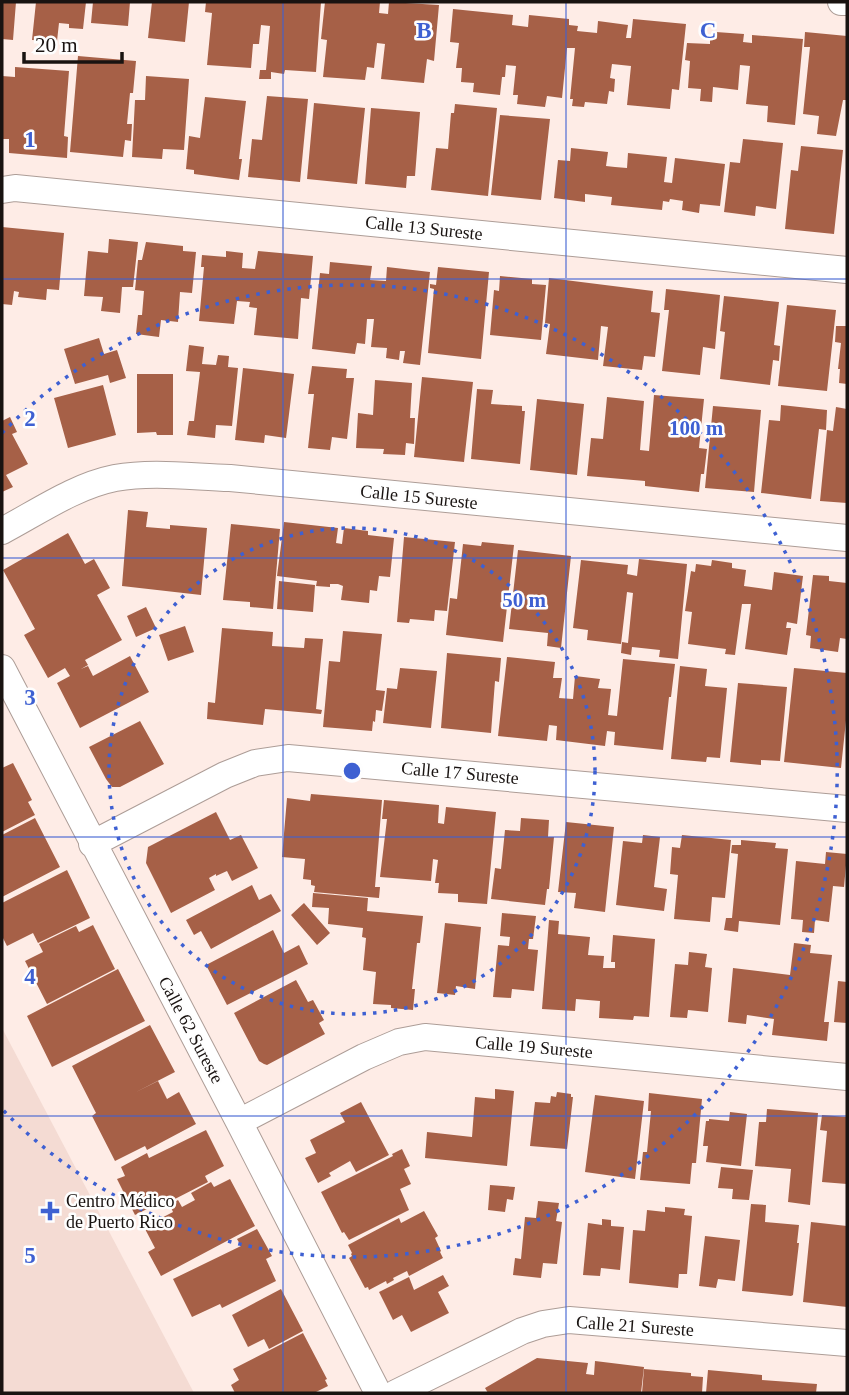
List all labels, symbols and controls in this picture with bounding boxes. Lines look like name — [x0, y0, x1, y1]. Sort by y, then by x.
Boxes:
text: B — [416, 18, 432, 43]
text: C — [700, 18, 716, 43]
scale bar — [24, 21, 122, 65]
text: 20 m — [35, 33, 78, 57]
text: 1 — [24, 127, 36, 152]
street label: Calle 13 Sureste — [364, 212, 484, 244]
text: 2 — [24, 406, 36, 431]
text: 100 m — [669, 416, 724, 440]
street label: Calle 15 Sureste — [359, 481, 479, 513]
text: 50 m — [502, 588, 546, 612]
text: 3 — [24, 685, 36, 710]
street label: Calle 17 Sureste — [400, 758, 520, 788]
centre of rings — [340, 759, 364, 783]
text: 4 — [24, 964, 36, 989]
street label: Calle 62 Sureste — [154, 973, 228, 1087]
street label: Calle 19 Sureste — [474, 1032, 594, 1062]
place label: Centro Médico de Puerto Rico — [66, 1191, 174, 1232]
marker: Centro Médico de Puerto Rico — [40, 1201, 60, 1221]
text: 5 — [24, 1243, 36, 1268]
street label: Calle 21 Sureste — [575, 1312, 695, 1340]

